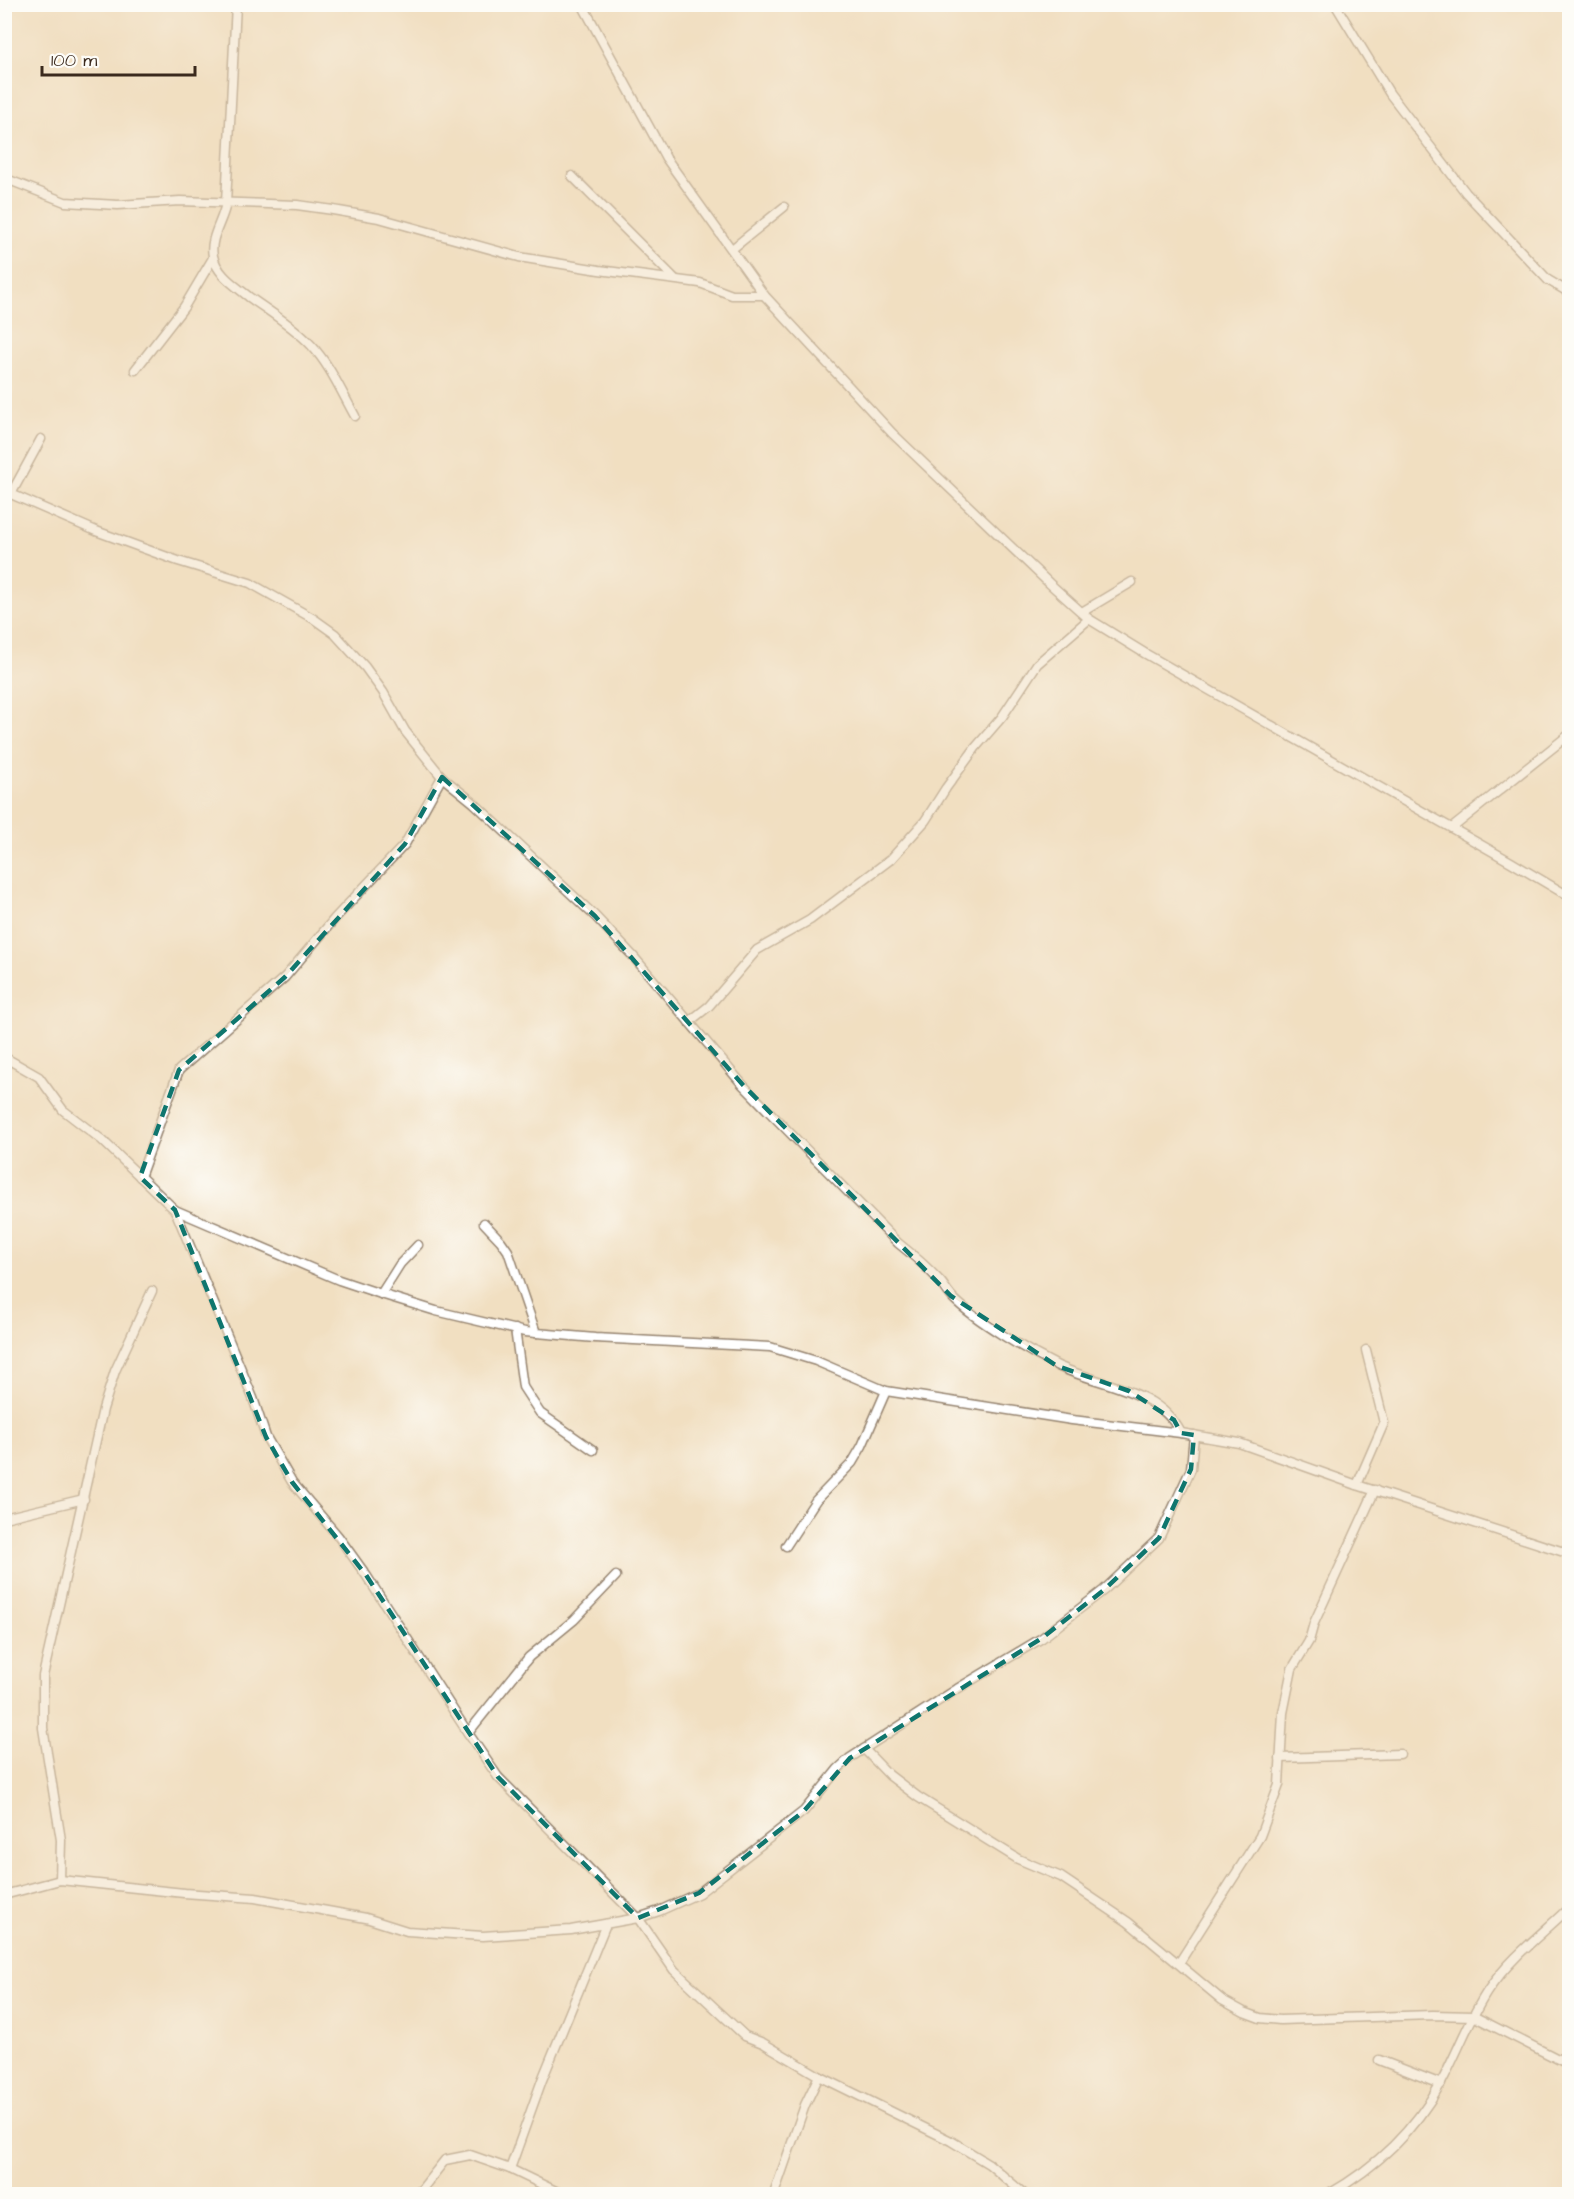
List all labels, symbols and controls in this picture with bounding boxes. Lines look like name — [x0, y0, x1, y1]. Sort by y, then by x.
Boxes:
scale bar — [42, 39, 195, 77]
text: 100 m — [51, 48, 97, 73]

